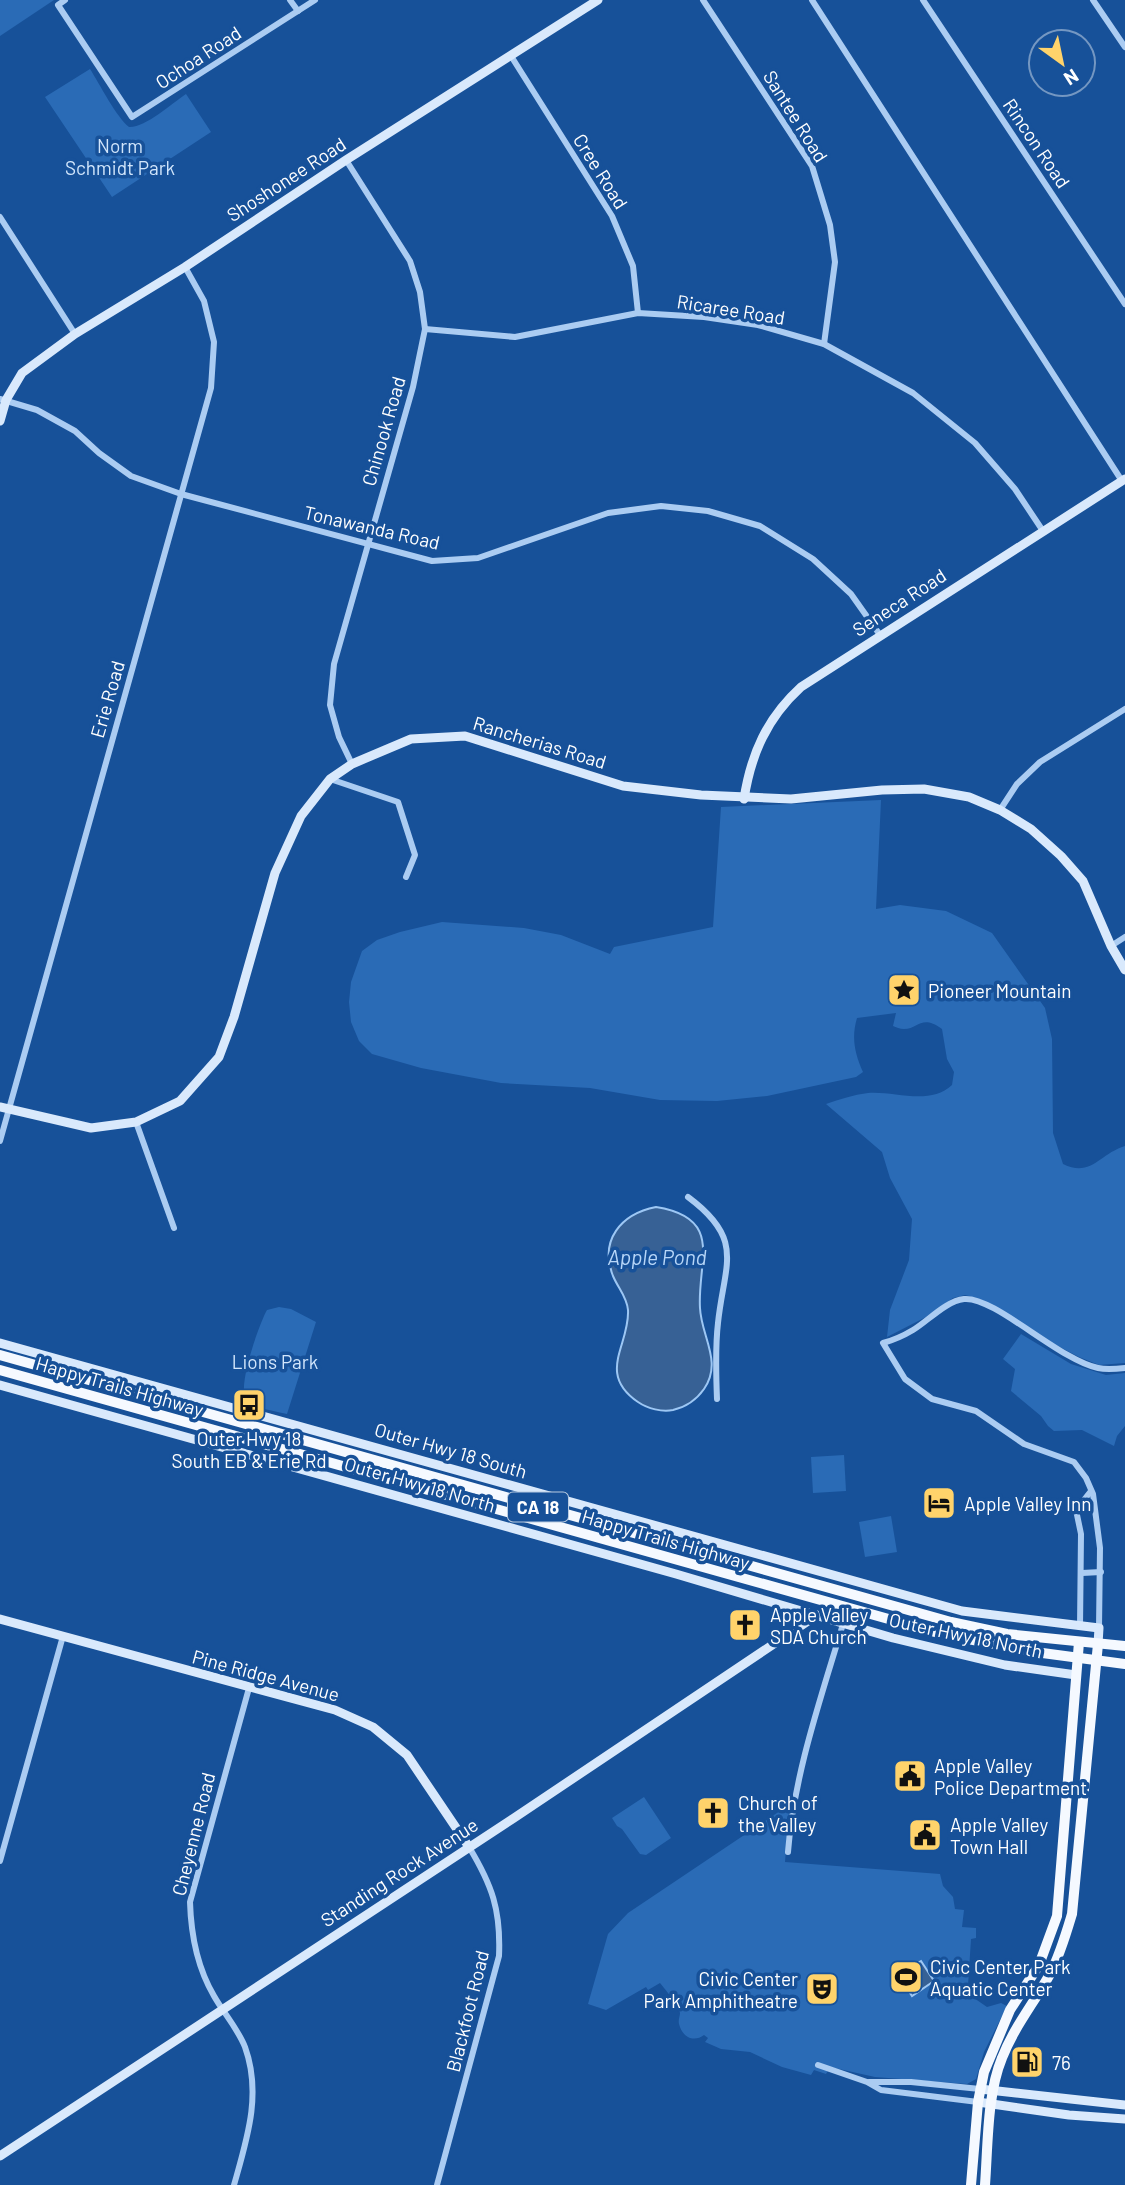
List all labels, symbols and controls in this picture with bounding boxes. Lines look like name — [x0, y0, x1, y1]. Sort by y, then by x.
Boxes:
street label: Ochoa Road — [151, 21, 245, 93]
north arrow — [1027, 28, 1097, 98]
text: N — [1060, 65, 1083, 91]
street label: Santee Road — [759, 66, 833, 166]
street label: Rincon Road — [999, 94, 1075, 192]
street label: Cree Road — [569, 129, 633, 213]
street label: Shoshonee Road — [222, 132, 350, 226]
park label: Norm Schmidt Park — [65, 134, 175, 179]
street label: Ricaree Road — [675, 289, 787, 329]
street label: Chinook Road — [356, 374, 410, 488]
street label: Tonawanda Road — [302, 500, 442, 554]
street label: Seneca Road — [848, 563, 950, 641]
street label: Erie Road — [85, 658, 129, 740]
street label: Rancherias Road — [471, 711, 609, 773]
place icon: Pioneer Mountain — [885, 971, 923, 1009]
place label: Pioneer Mountain — [928, 979, 1072, 1002]
water label: Apple Pond — [607, 1244, 707, 1269]
park label: Lions Park — [232, 1350, 318, 1373]
street label: Happy Trails Highway — [33, 1351, 207, 1421]
bus stop icon: Outer Hwy 18 South EB & Erie Rd — [230, 1386, 268, 1424]
street label: Outer Hwy 18 South — [372, 1417, 530, 1483]
place label: Outer Hwy 18 South EB & Erie Rd — [171, 1427, 327, 1472]
street label: Outer Hwy 18 North — [342, 1451, 498, 1517]
hotel icon: Apple Valley Inn — [920, 1484, 958, 1522]
road number: CA 18 — [508, 1492, 568, 1522]
place label: Apple Valley Inn — [964, 1492, 1091, 1515]
street label: Happy Trails Highway — [579, 1504, 753, 1574]
place label: Apple Valley SDA Church — [770, 1603, 868, 1648]
church icon: Apple Valley SDA Church — [726, 1606, 764, 1644]
street label: Outer Hwy 18 North — [887, 1608, 1045, 1662]
street label: Pine Ridge Avenue — [190, 1644, 342, 1706]
place label: Apple Valley Police Department — [934, 1754, 1087, 1799]
public building icon: Apple Valley Police Department — [891, 1757, 929, 1795]
street label: Cheyenne Road — [167, 1770, 219, 1898]
place label: Church of the Valley — [738, 1791, 818, 1836]
church icon: Church of the Valley — [694, 1794, 732, 1832]
street label: Standing Rock Avenue — [316, 1813, 482, 1931]
place label: Apple Valley Town Hall — [950, 1813, 1048, 1858]
public building icon: Apple Valley Town Hall — [906, 1816, 944, 1854]
street label: Blackfoot Road — [441, 1948, 493, 2074]
place label: Civic Center Park Aquatic Center — [930, 1955, 1071, 2000]
sports icon: Civic Center Park Aquatic Center — [887, 1958, 925, 1996]
place label: Civic Center Park Amphitheatre — [644, 1967, 798, 2012]
theatre icon: Civic Center Park Amphitheatre — [803, 1970, 841, 2008]
fuel station icon: 76 — [1008, 2043, 1046, 2081]
place label: 76 — [1052, 2051, 1071, 2074]

